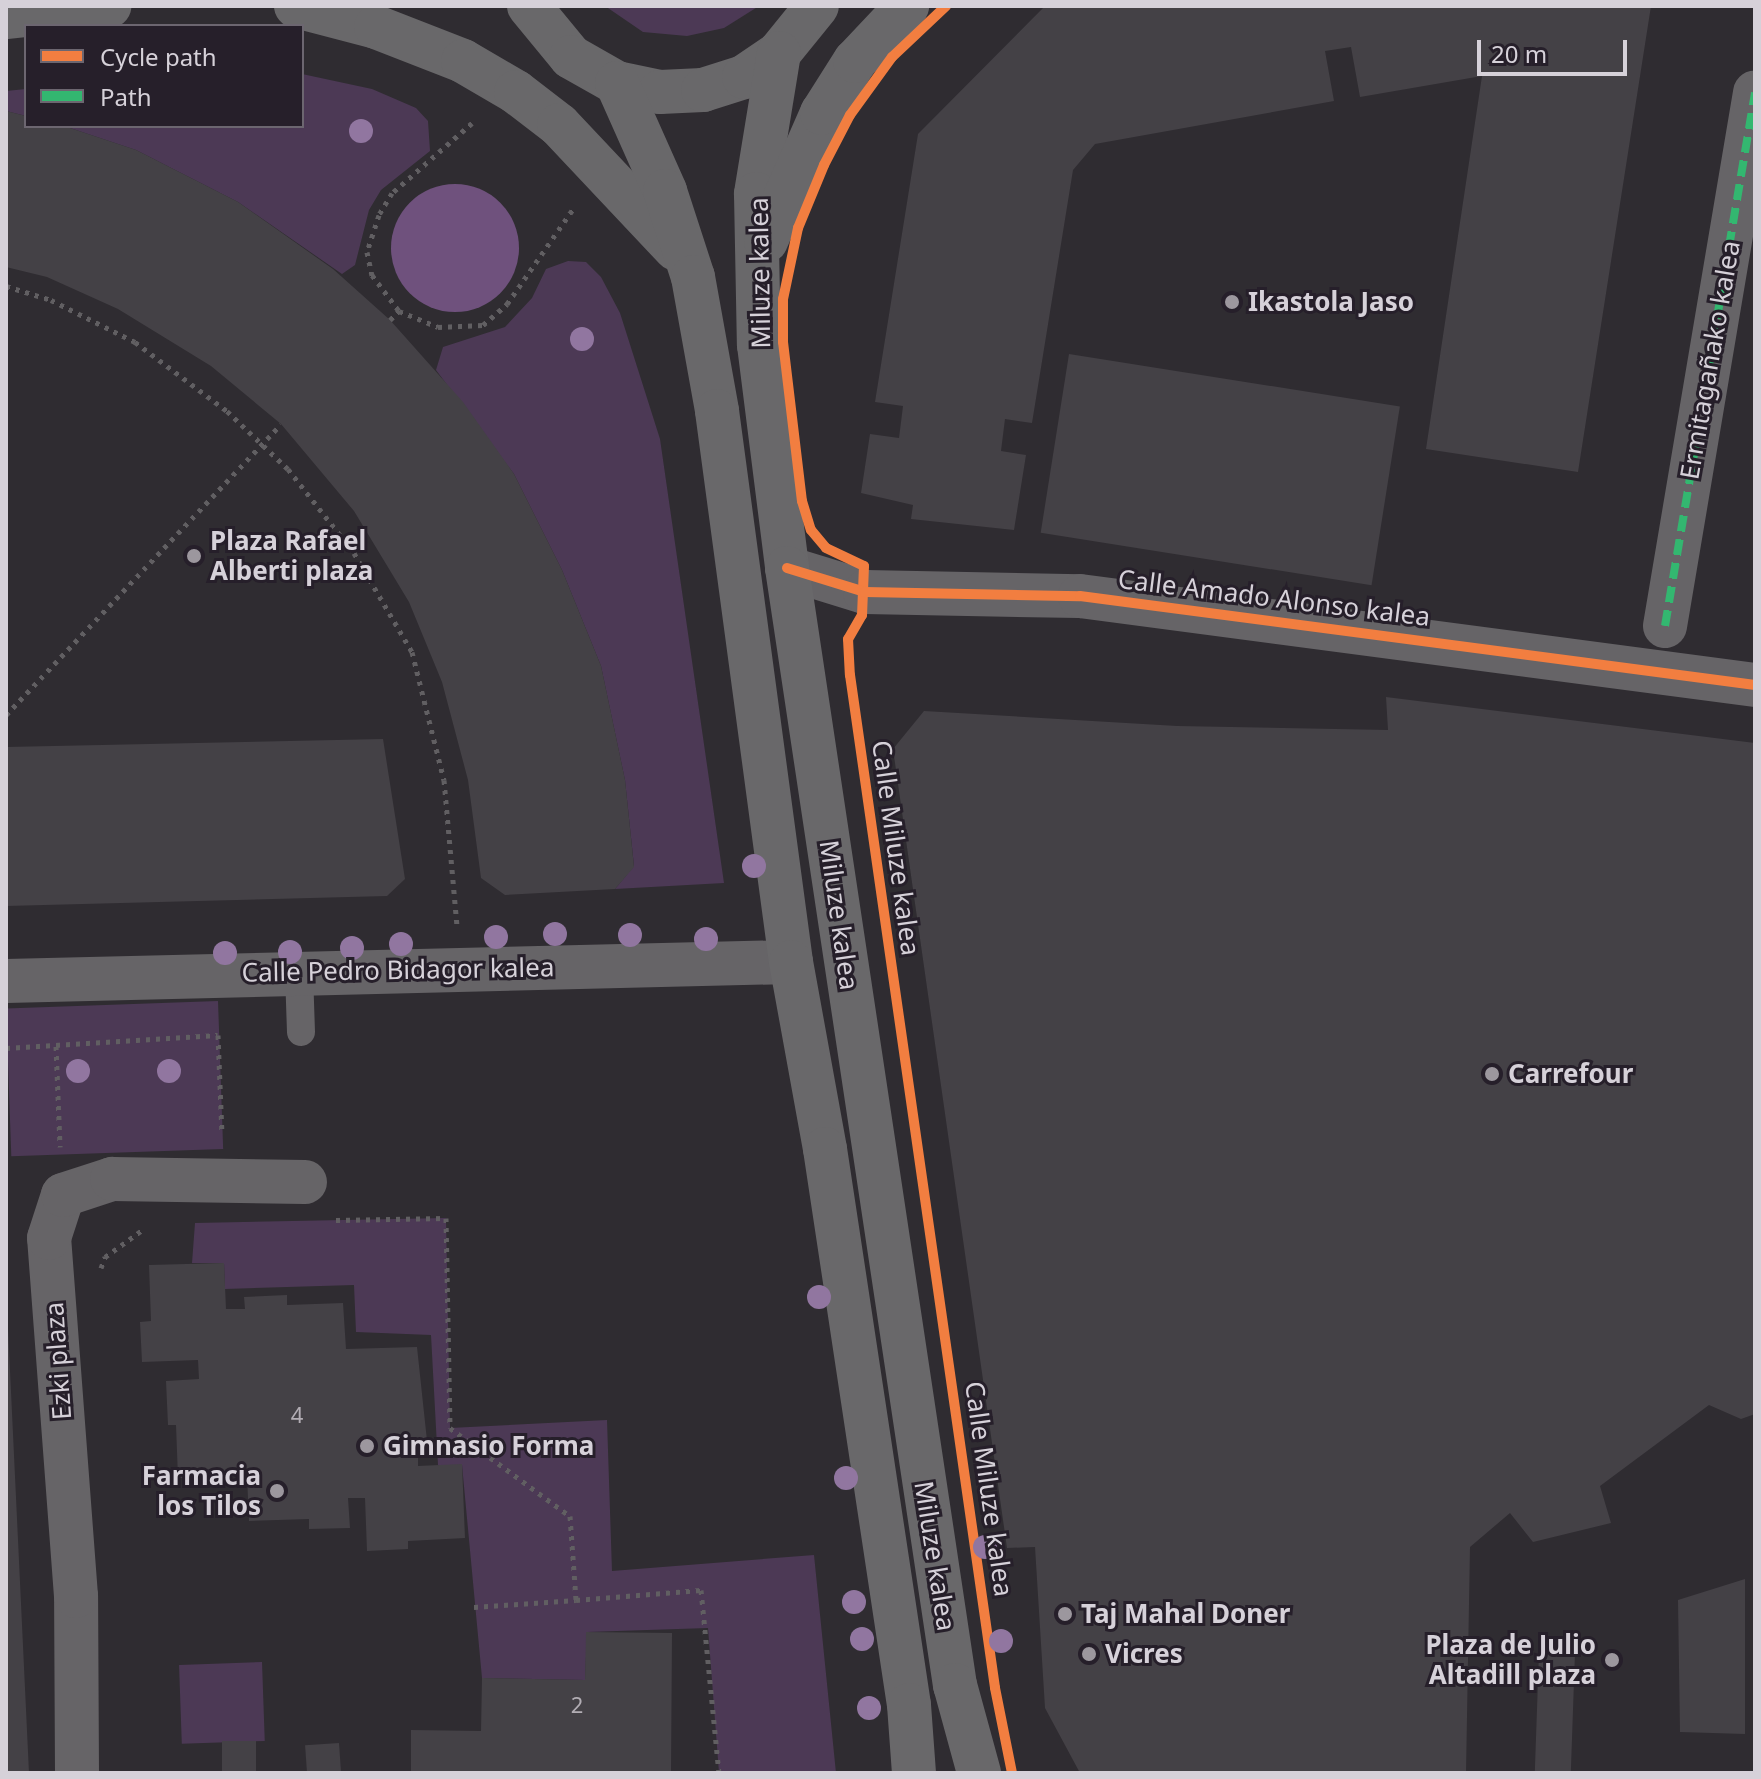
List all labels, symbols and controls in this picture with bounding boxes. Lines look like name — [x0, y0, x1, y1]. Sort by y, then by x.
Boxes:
legend — [24, 24, 304, 128]
scale bar — [1481, 24, 1631, 74]
text: 20 m — [1491, 37, 1547, 70]
text: Cycle path — [100, 40, 217, 73]
text: Path — [100, 80, 151, 113]
street label: Miluze kalea — [743, 197, 777, 349]
street label: Ermitagañako kalea — [1674, 238, 1746, 482]
place label: Ikastola Jaso — [1248, 286, 1414, 318]
marker: Ikastola Jaso — [1223, 293, 1241, 311]
place label: Plaza Rafael Alberti plaza — [210, 525, 373, 586]
marker: Plaza Rafael Alberti plaza — [185, 547, 203, 565]
street label: Calle Amado Alonso kalea — [1116, 563, 1432, 633]
street label: Calle Miluze kalea — [865, 738, 927, 958]
street label: Miluze kalea — [813, 838, 865, 992]
street label: Calle Pedro Bidagor kalea — [241, 952, 555, 988]
place label: Carrefour — [1508, 1058, 1633, 1090]
marker: Carrefour — [1483, 1065, 1501, 1083]
street label: Ezki plaza — [38, 1301, 78, 1421]
street label: Calle Miluze kalea — [958, 1379, 1020, 1599]
house number: 4 — [291, 1402, 303, 1428]
place label: Gimnasio Forma — [383, 1430, 594, 1462]
marker: Gimnasio Forma — [358, 1437, 376, 1455]
place label: Farmacia los Tilos — [142, 1460, 261, 1522]
street label: Miluze kalea — [908, 1479, 962, 1633]
marker: Farmacia los Tilos — [268, 1482, 286, 1500]
place label: Taj Mahal Doner — [1081, 1598, 1290, 1630]
marker: Taj Mahal Doner — [1056, 1605, 1074, 1623]
place label: Plaza de Julio Altadill plaza — [1425, 1629, 1596, 1690]
place label: Vicres — [1105, 1638, 1183, 1670]
marker: Vicres — [1080, 1645, 1098, 1663]
marker: Plaza de Julio Altadill plaza — [1603, 1651, 1621, 1669]
house number: 2 — [571, 1692, 583, 1718]

